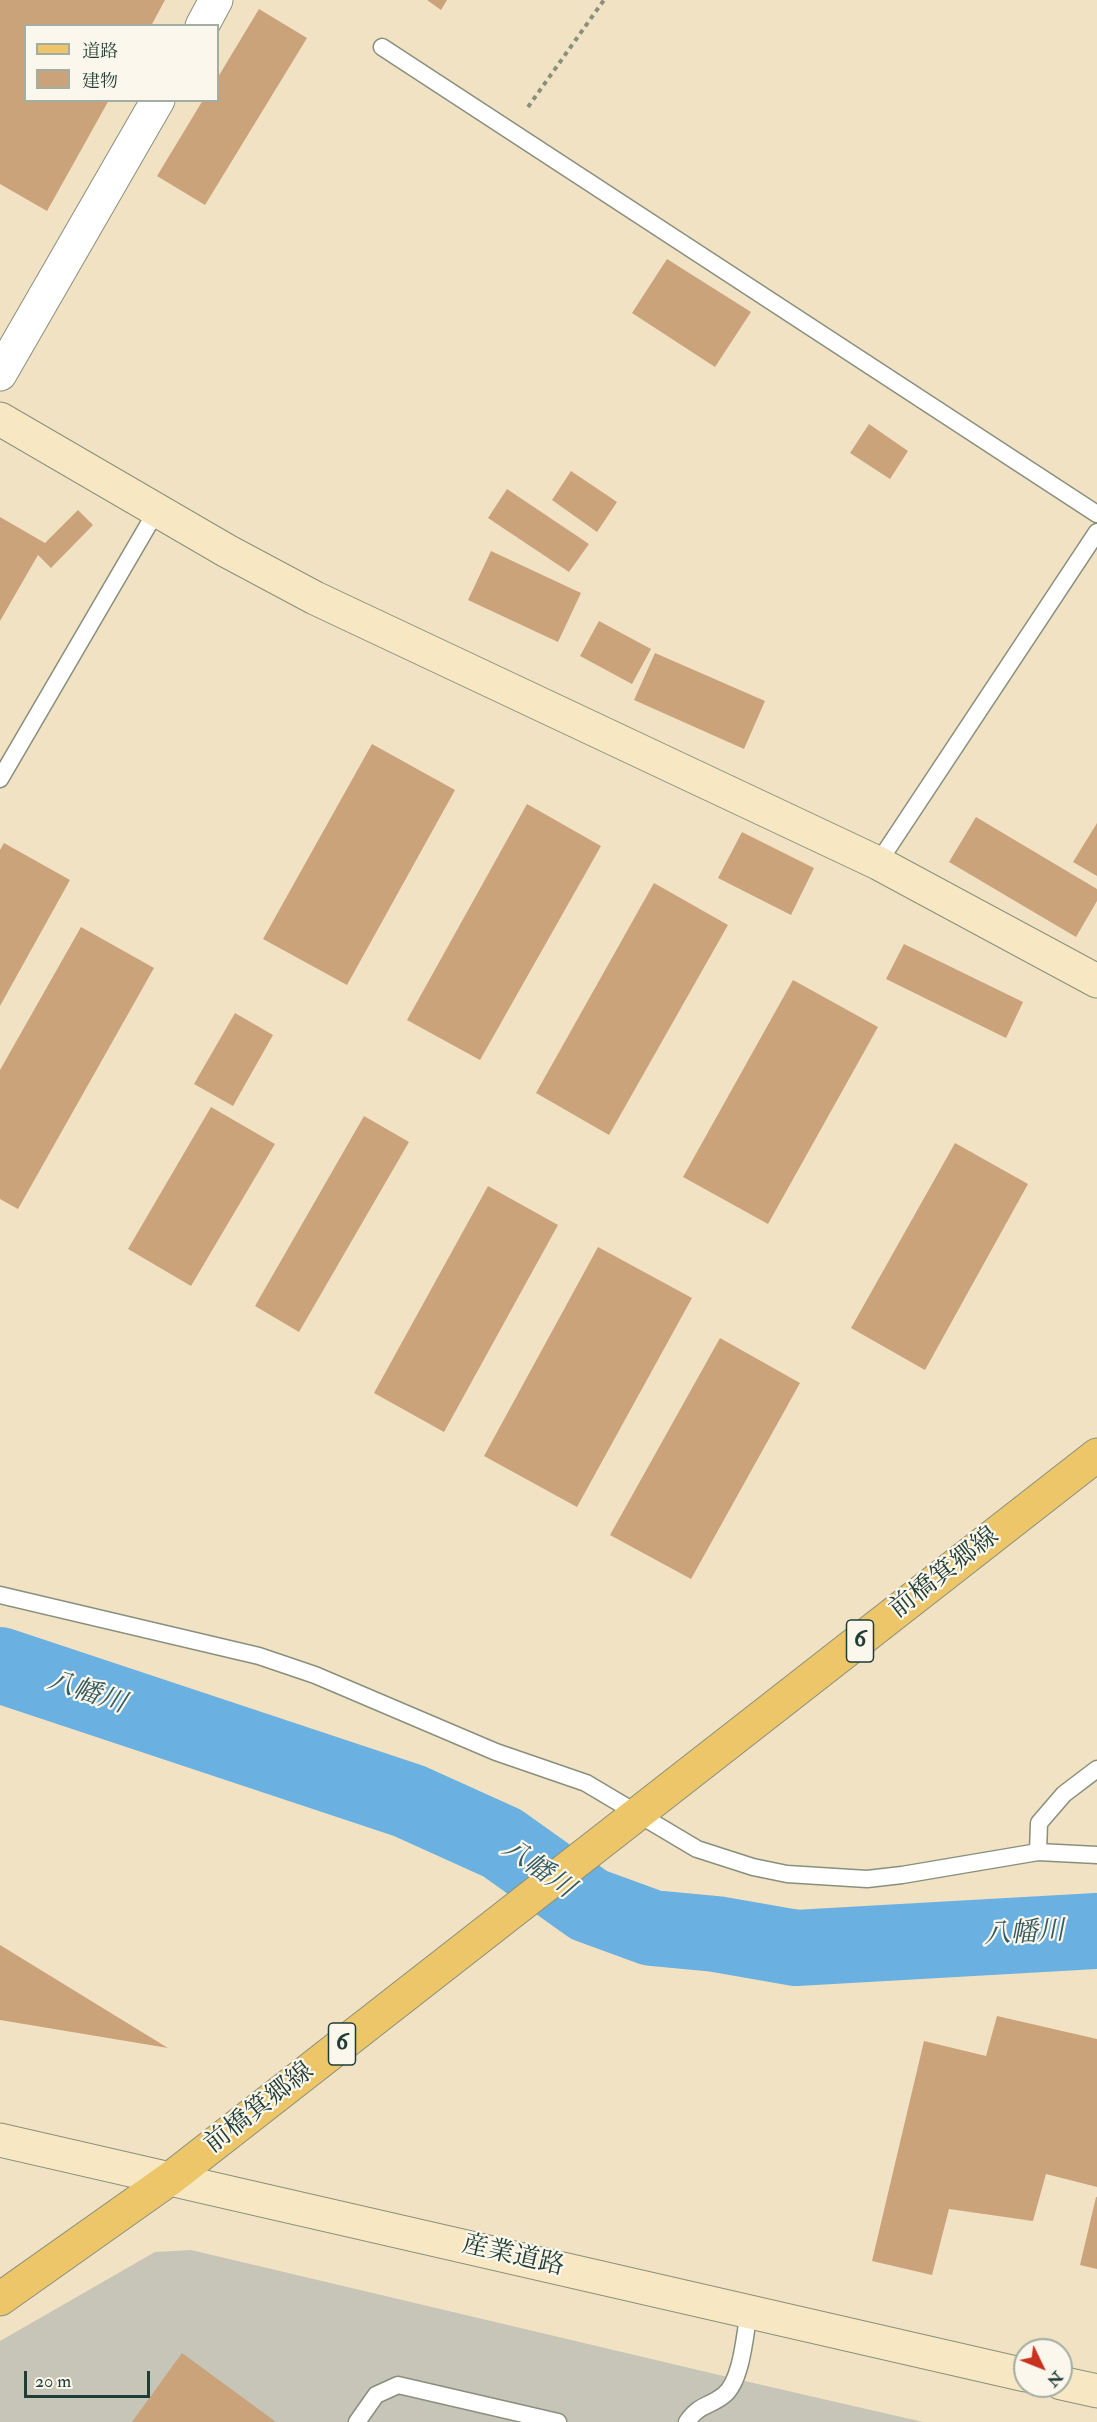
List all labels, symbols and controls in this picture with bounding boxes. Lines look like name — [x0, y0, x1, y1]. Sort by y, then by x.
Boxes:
legend — [24, 24, 219, 102]
text: 道路 — [82, 40, 118, 63]
text: 建物 — [82, 70, 118, 93]
street label: 前橋箕郷線 — [884, 1522, 1006, 1626]
road number: 6 — [846, 1620, 874, 1662]
water label: 八幡川 — [42, 1666, 130, 1722]
water label: 八幡川 — [495, 1833, 579, 1907]
water label: 八幡川 — [983, 1917, 1065, 1953]
road number: 6 — [328, 2023, 356, 2065]
street label: 前橋箕郷線 — [199, 2057, 321, 2161]
street label: 産業道路 — [459, 2230, 567, 2284]
north arrow — [1013, 2338, 1073, 2398]
scale bar — [27, 2359, 153, 2397]
text: N — [1043, 2367, 1067, 2391]
text: 20 m — [35, 2370, 71, 2393]

